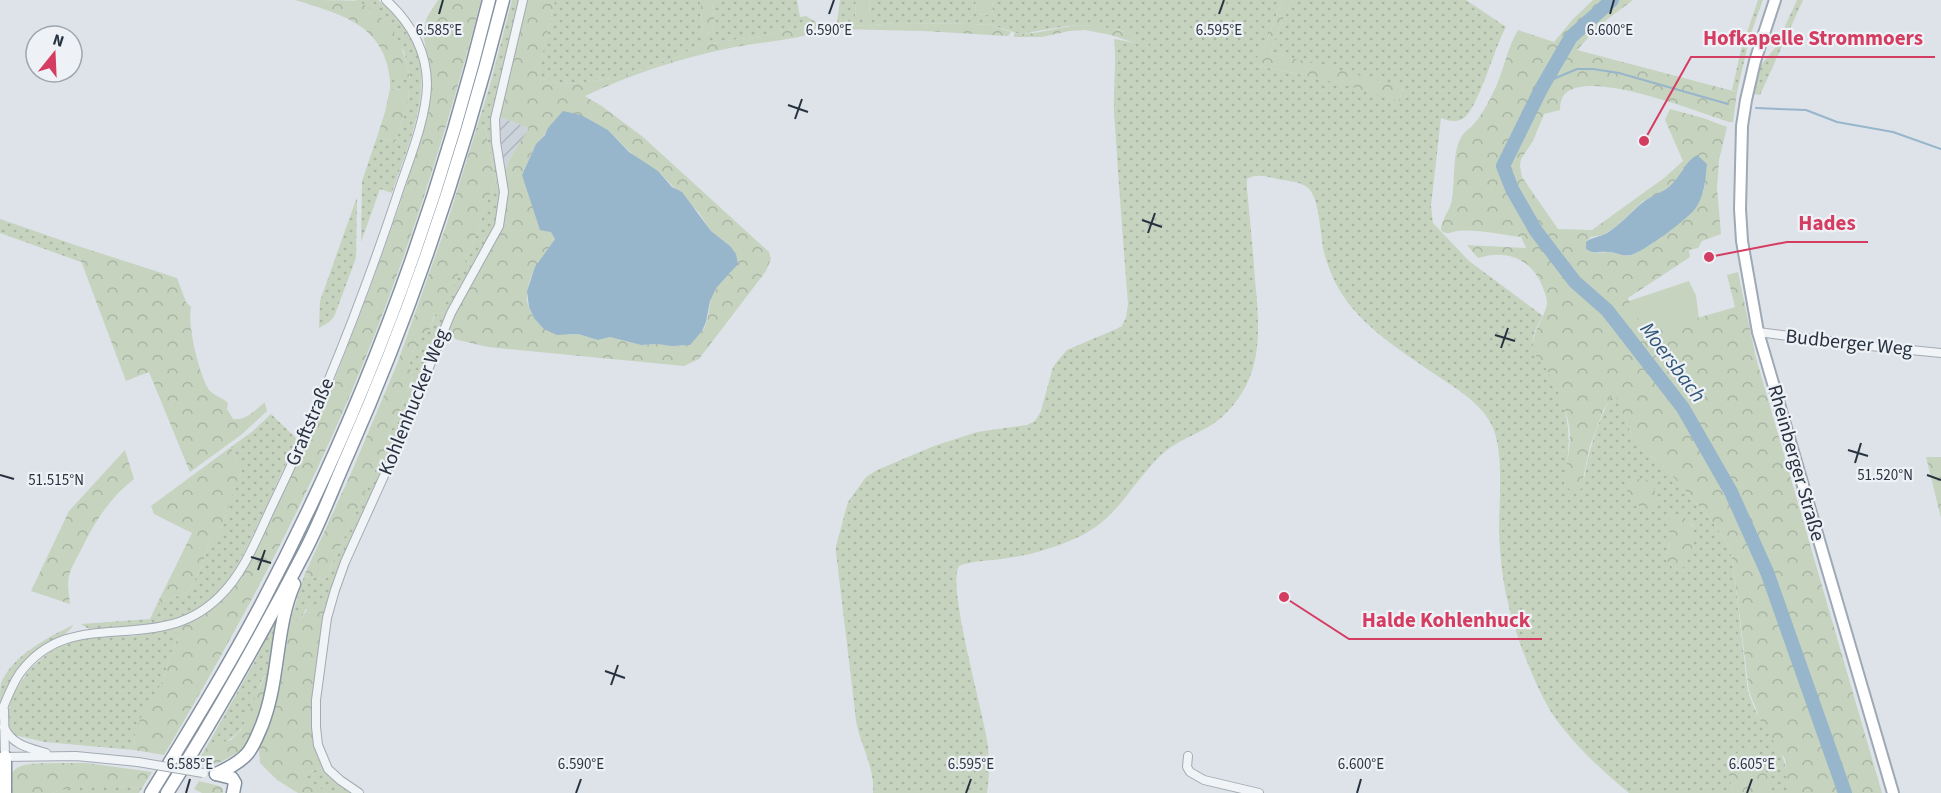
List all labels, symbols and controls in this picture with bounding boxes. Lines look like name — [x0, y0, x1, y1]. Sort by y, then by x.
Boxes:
callout: Hofkapelle Strommoers — [1691, 18, 1935, 57]
text: 6.585°E — [416, 20, 462, 41]
text: 6.590°E — [806, 20, 852, 41]
text: 6.595°E — [1196, 20, 1242, 41]
text: 6.600°E — [1587, 20, 1633, 41]
text: Hofkapelle Strommoers — [1703, 23, 1923, 53]
north arrow — [24, 24, 84, 84]
text: N — [50, 29, 67, 53]
callout: Hades — [1787, 203, 1868, 242]
text: Hades — [1798, 208, 1856, 238]
water label: Moersbach — [1633, 316, 1713, 408]
street label: Budberger Weg — [1784, 322, 1914, 364]
street label: Kohlenhucker Weg — [372, 324, 456, 480]
street label: Graftstraße — [279, 374, 341, 470]
street label: Rheinberger Straße — [1760, 382, 1832, 544]
text: 51.520°N — [1857, 465, 1913, 486]
text: 51.515°N — [28, 470, 84, 491]
callout: Halde Kohlenhuck — [1349, 600, 1542, 639]
text: Halde Kohlenhuck — [1362, 605, 1531, 635]
text: 6.585°E — [167, 754, 213, 775]
text: 6.590°E — [558, 754, 604, 775]
text: 6.595°E — [948, 754, 994, 775]
text: 6.600°E — [1338, 754, 1384, 775]
text: 6.605°E — [1729, 754, 1775, 775]

